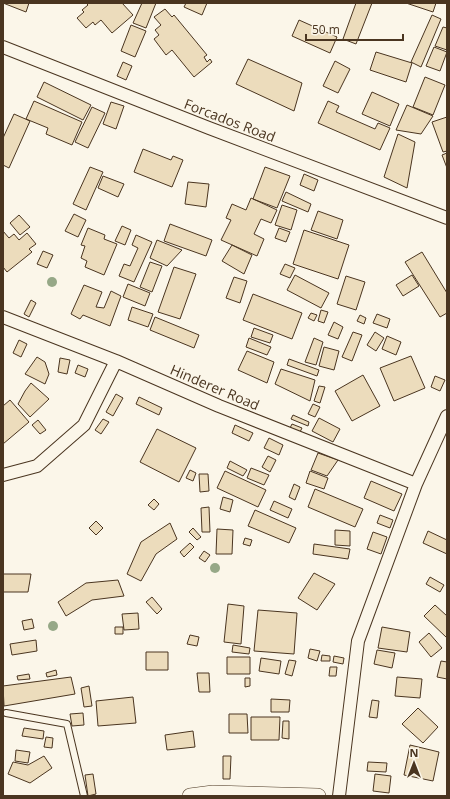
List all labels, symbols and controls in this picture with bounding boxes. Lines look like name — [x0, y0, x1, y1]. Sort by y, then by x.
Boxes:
scale bar — [306, 16, 403, 42]
text: 50 m — [312, 21, 340, 38]
street label: Forcados Road — [182, 94, 278, 146]
street label: Hinderer Road — [167, 360, 263, 414]
north arrow — [394, 743, 434, 783]
text: N — [410, 745, 418, 760]

